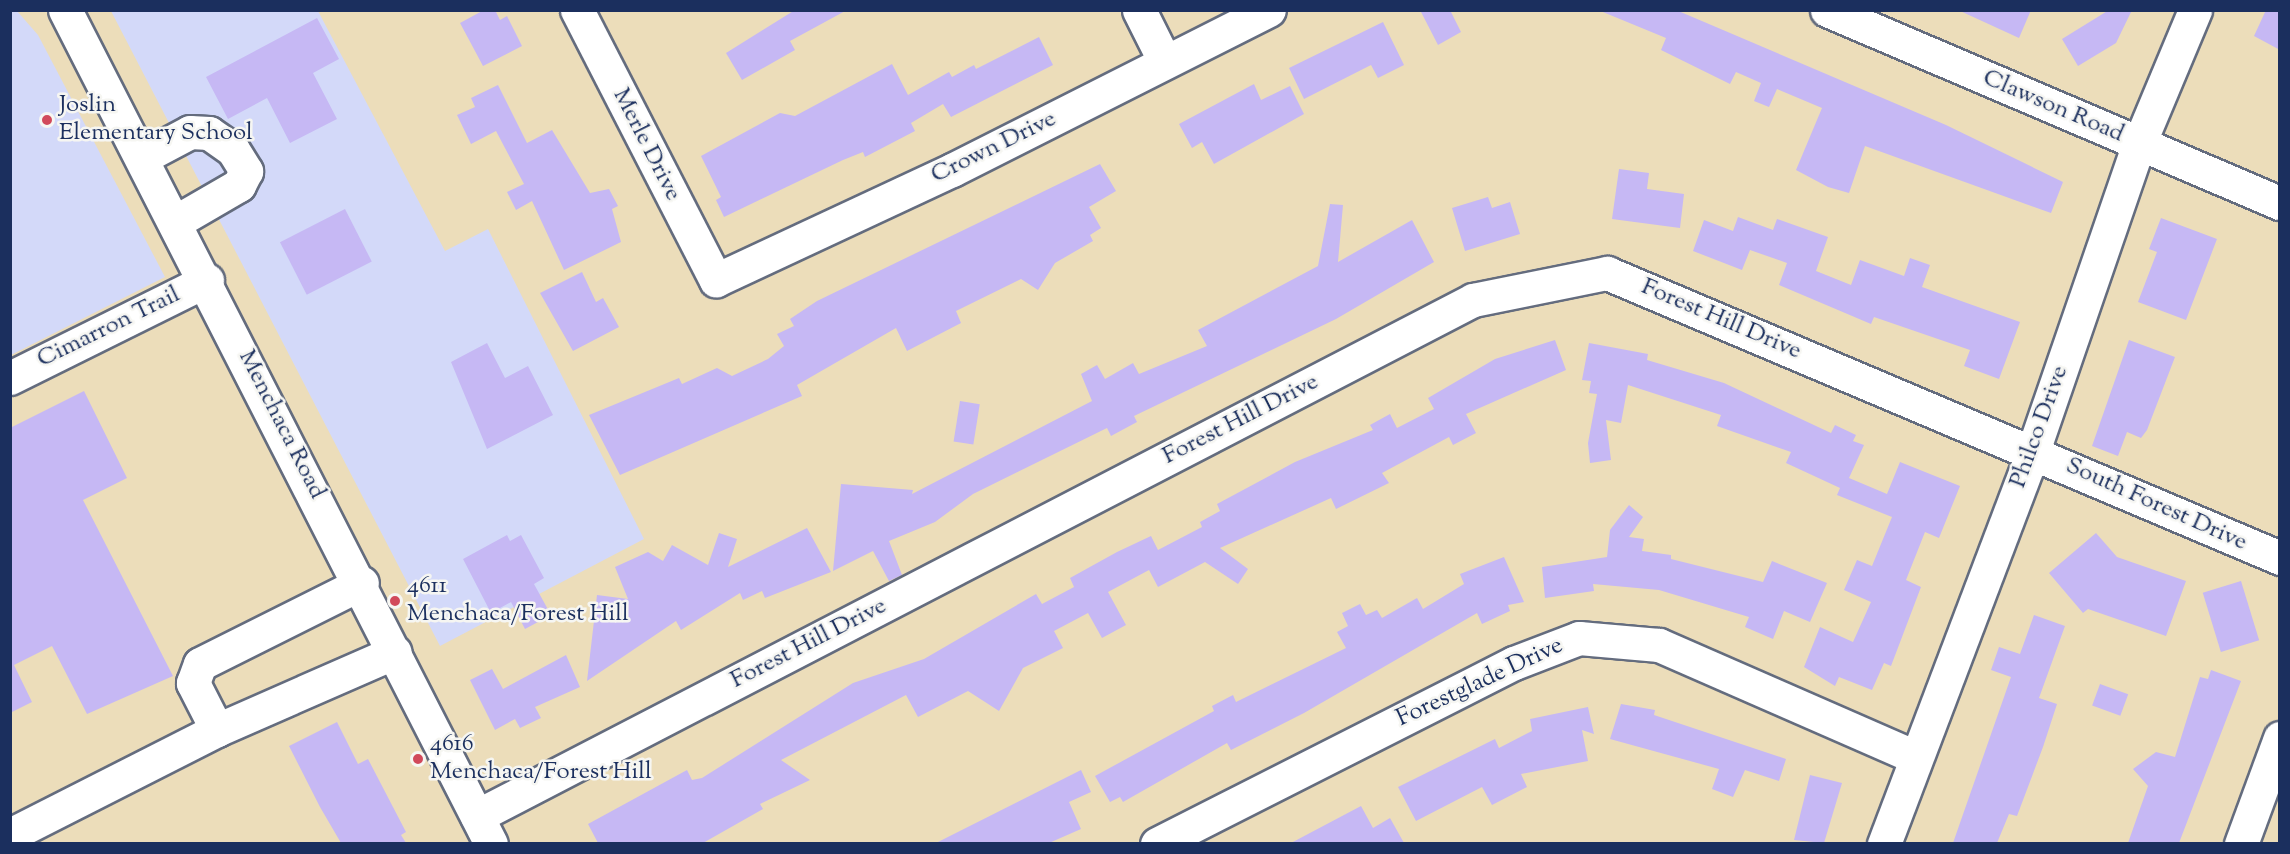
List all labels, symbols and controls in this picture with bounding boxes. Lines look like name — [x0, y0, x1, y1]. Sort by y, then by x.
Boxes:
street label: Clawson Road — [1978, 64, 2128, 150]
street label: Merle Drive — [605, 84, 687, 206]
place label: Joslin Elementary School — [59, 92, 253, 148]
street label: Crown Drive — [927, 105, 1061, 191]
marker: Joslin Elementary School — [40, 113, 54, 127]
street label: Forest Hill Drive — [1637, 273, 1805, 367]
street label: Cimarron Trail — [33, 281, 185, 375]
street label: Menchaca Road — [231, 346, 331, 504]
street label: Philco Drive — [2005, 362, 2075, 492]
street label: Forest Hill Drive — [1158, 368, 1324, 472]
street label: South Forest Drive — [2061, 452, 2251, 558]
place label: 4611 Menchaca/Forest Hill — [407, 573, 629, 629]
street label: Forest Hill Drive — [726, 592, 892, 696]
marker: 4611 Menchaca/Forest Hill — [388, 594, 402, 608]
street label: Forestglade Drive — [1392, 632, 1568, 734]
place label: 4616 Menchaca/Forest Hill — [430, 731, 652, 787]
marker: 4616 Menchaca/Forest Hill — [411, 752, 425, 766]

